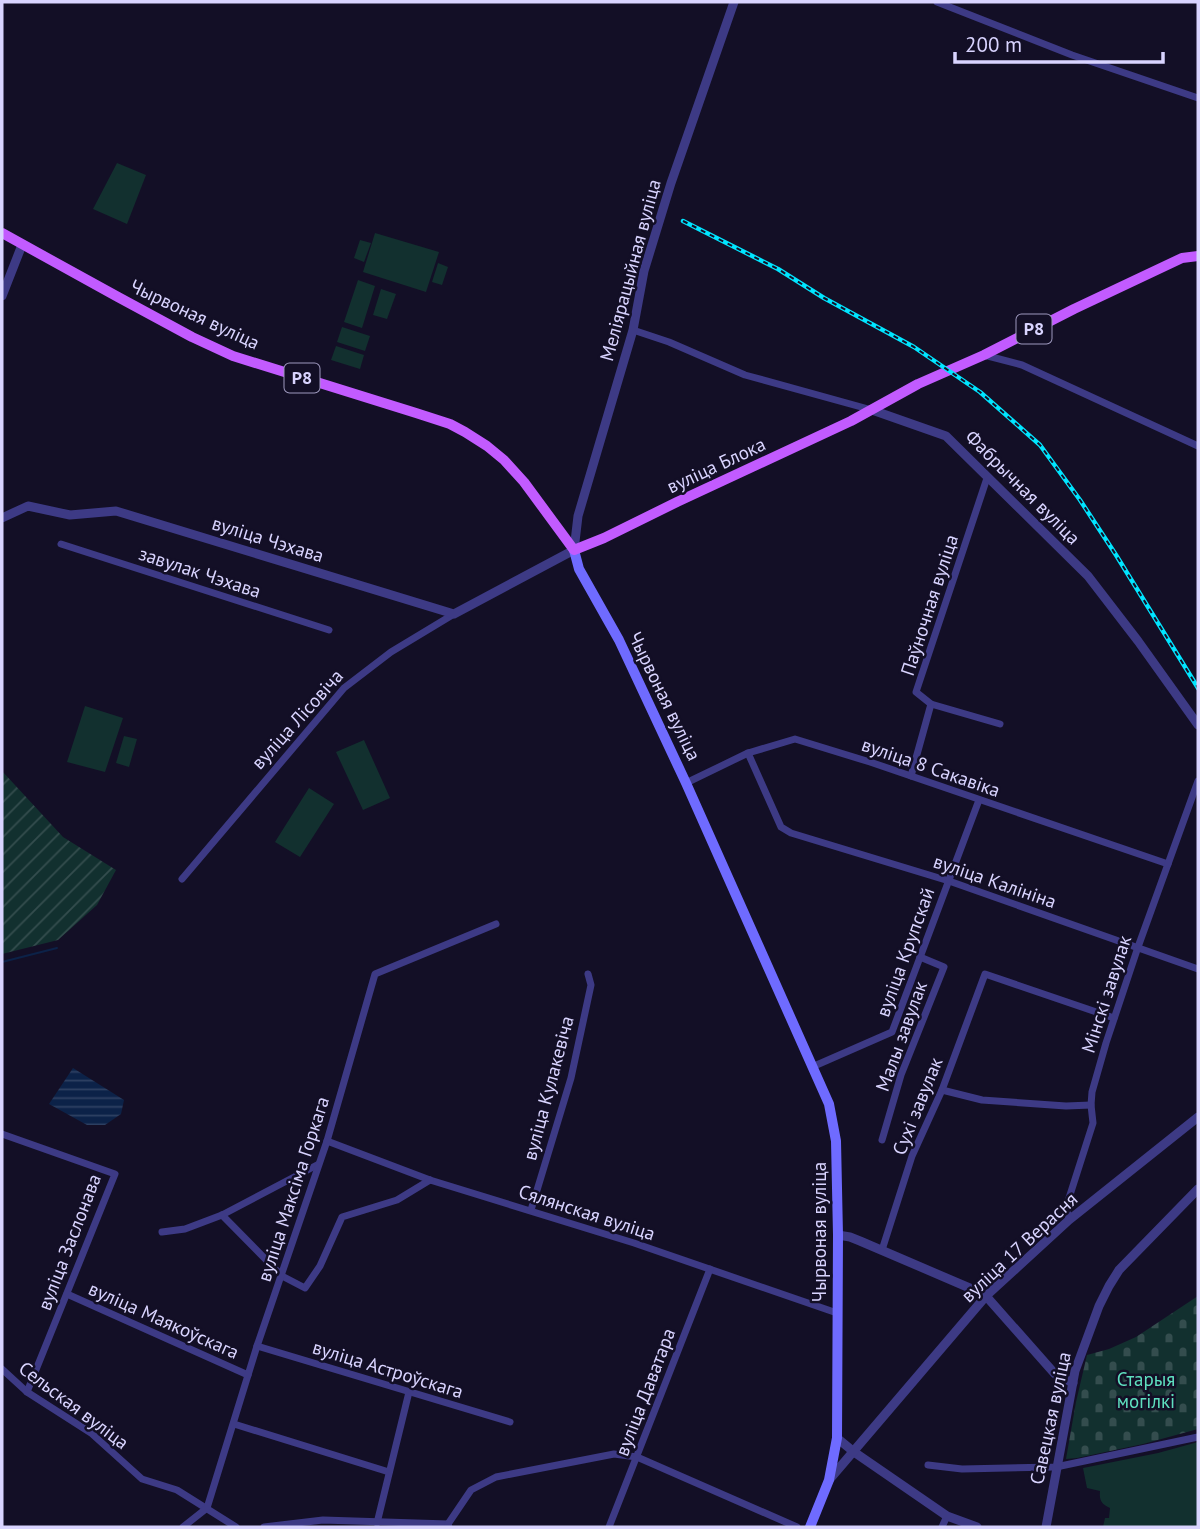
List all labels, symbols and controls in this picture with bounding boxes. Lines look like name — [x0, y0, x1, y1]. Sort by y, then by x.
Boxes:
scale bar — [955, 21, 1163, 65]
text: 200 m — [965, 31, 1022, 58]
street label: Меліярацыйная вуліца — [594, 176, 666, 364]
street label: Чырвоная вуліца — [126, 273, 264, 355]
road number: Р8 — [1016, 314, 1052, 344]
road number: Р8 — [284, 364, 320, 392]
street label: Фабрычная вуліца — [960, 424, 1086, 550]
street label: вуліца Блока — [663, 432, 769, 498]
street label: вуліца Чэхава — [209, 511, 327, 567]
street label: Паўночная вуліца — [895, 531, 963, 679]
street label: завулак Чэхава — [136, 541, 264, 603]
street label: Чырвоная вуліца — [623, 628, 707, 764]
street label: вуліца Лісовіча — [246, 664, 348, 774]
street label: вуліца 8 Сакавіка — [859, 732, 1003, 802]
street label: вуліца Калініна — [930, 849, 1060, 913]
street label: вуліца Крупскай — [871, 884, 939, 1020]
street label: Мінскі завулак — [1076, 932, 1136, 1056]
street label: Малы завулак — [870, 978, 932, 1094]
street label: вуліца Кулакевіча — [517, 1013, 579, 1163]
street label: Сухі завулак — [887, 1054, 947, 1158]
street label: вуліца Максіма Горкага — [252, 1093, 334, 1285]
street label: Чырвоная вуліца — [807, 1162, 831, 1302]
street label: вуліца Заслонава — [32, 1170, 106, 1314]
street label: Сялянская вуліца — [516, 1179, 658, 1245]
street label: вуліца 17 Верасня — [956, 1187, 1082, 1307]
street label: вуліца Маякоўскага — [85, 1276, 243, 1364]
street label: вуліца Даватара — [610, 1325, 680, 1459]
street label: вуліца Астроўскага — [310, 1335, 466, 1403]
street label: Савецкая вуліца — [1024, 1349, 1076, 1487]
street label: Сельская вуліца — [14, 1356, 134, 1454]
park label: Старыя могілкі — [1117, 1367, 1175, 1413]

